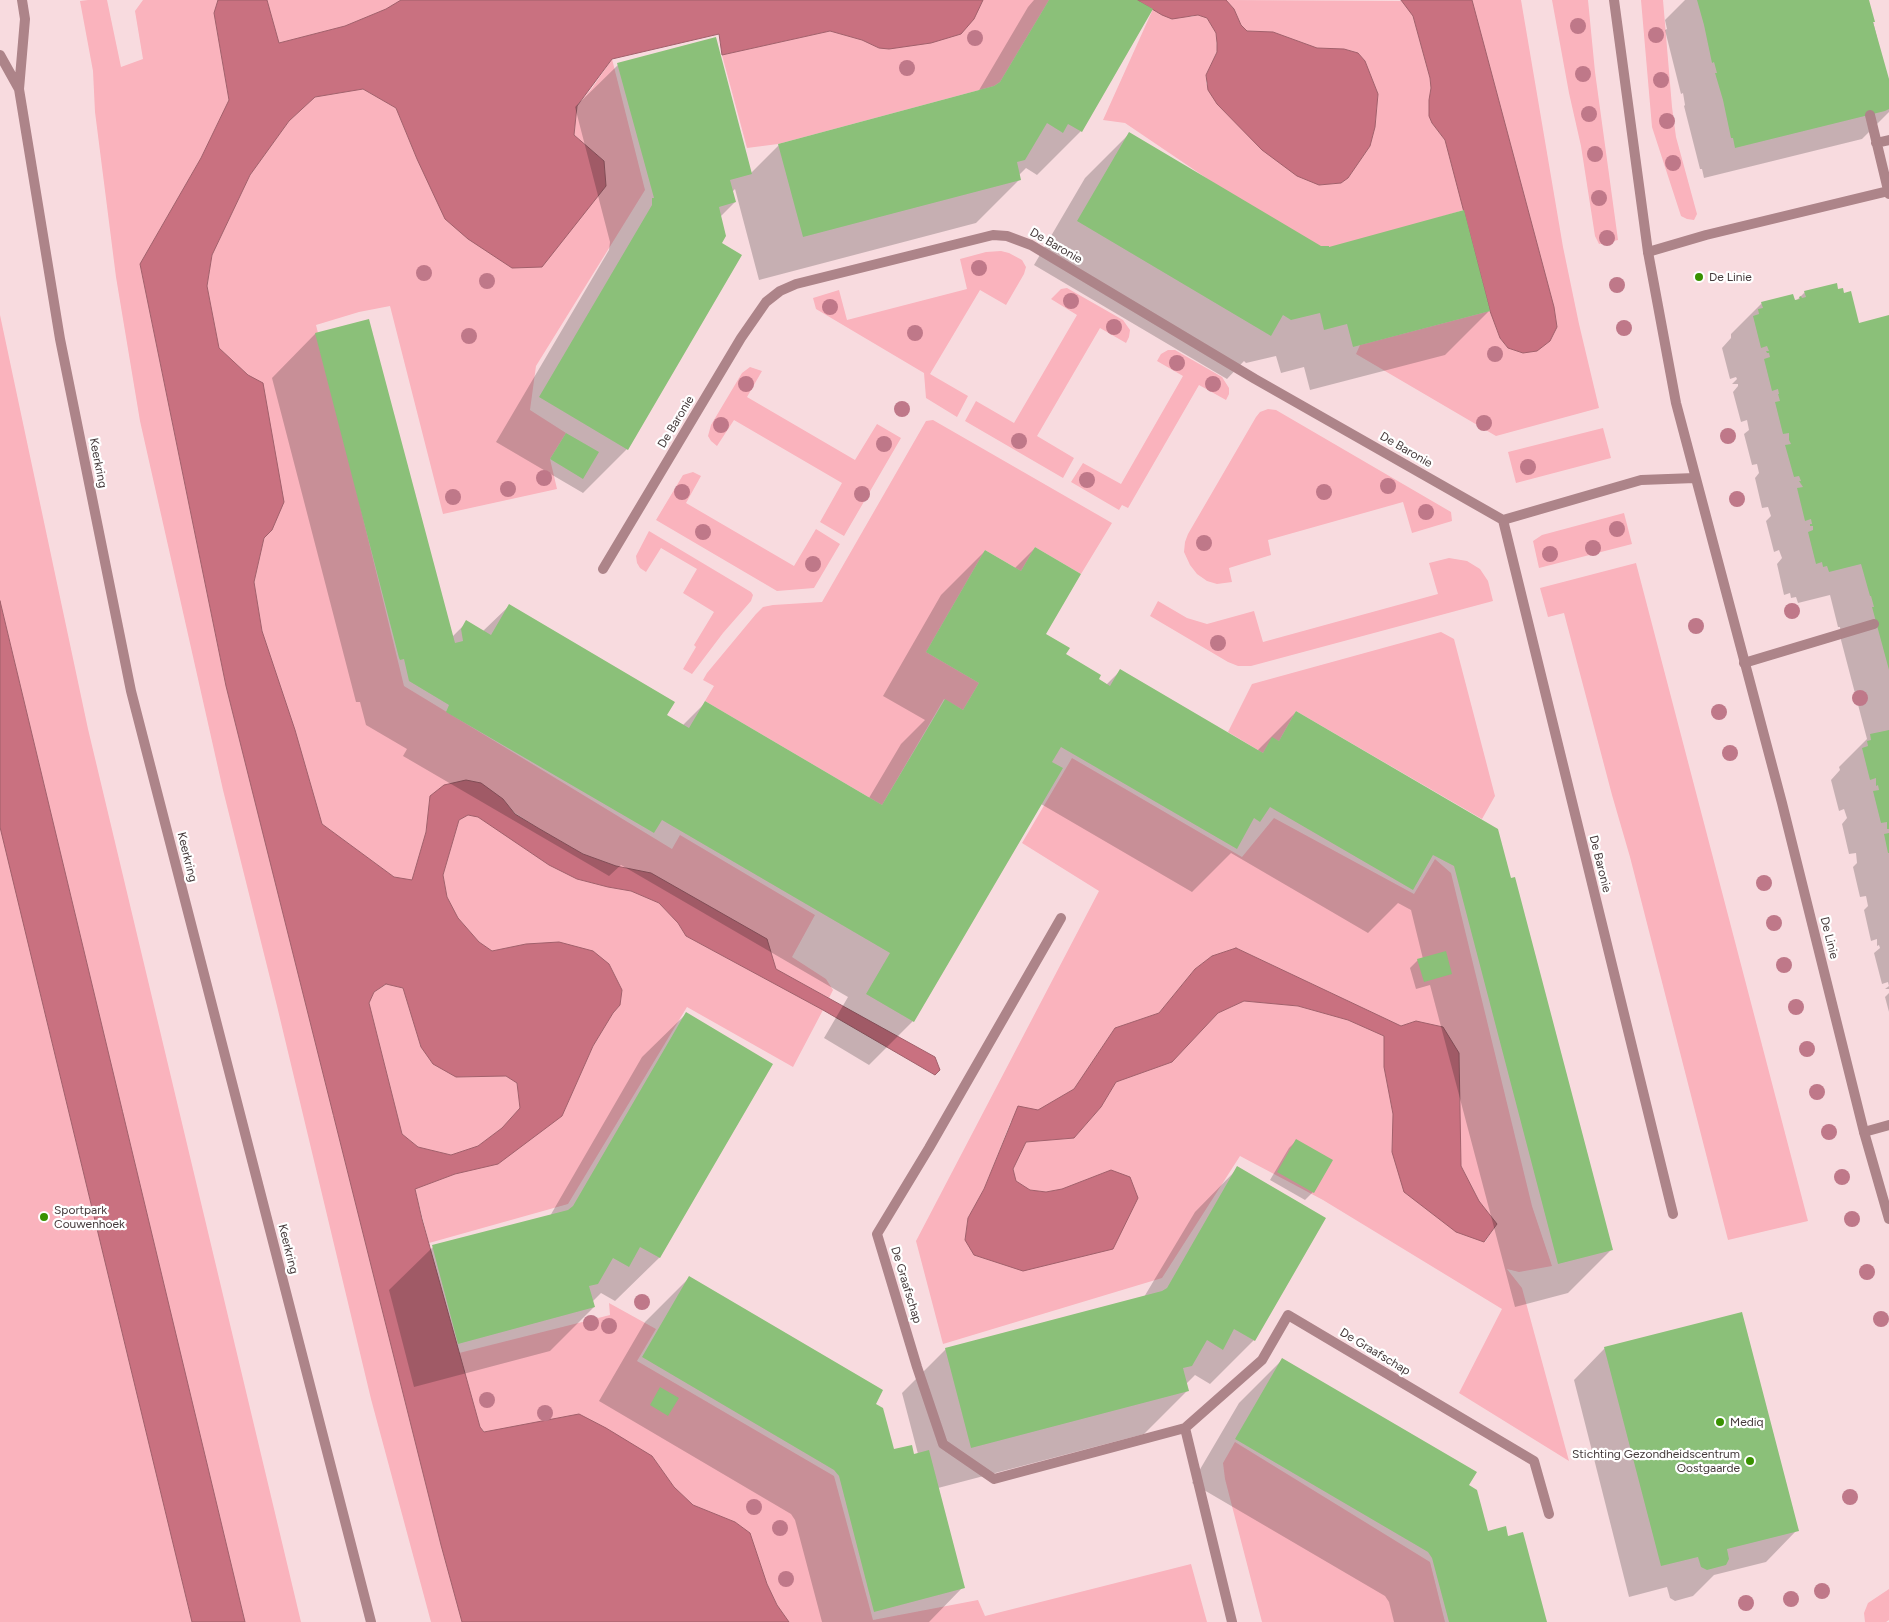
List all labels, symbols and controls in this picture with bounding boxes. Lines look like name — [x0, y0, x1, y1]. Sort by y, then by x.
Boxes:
street label: De Baronie — [1027, 225, 1085, 267]
place label: De Linie — [1709, 270, 1752, 284]
marker: De Linie — [1693, 271, 1705, 283]
street label: De Baronie — [655, 393, 697, 451]
street label: De Baronie — [1377, 429, 1435, 471]
street label: Keerkring — [86, 437, 110, 489]
street label: Keerkring — [174, 831, 200, 883]
street label: De Baronie — [1586, 834, 1614, 894]
street label: De Linie — [1817, 915, 1841, 961]
place label: Sportpark Couwenhoek — [54, 1203, 125, 1231]
marker: Sportpark Couwenhoek — [38, 1211, 50, 1223]
street label: Keerkring — [275, 1223, 301, 1275]
street label: De Graafschap — [887, 1245, 925, 1325]
street label: De Graafschap — [1337, 1325, 1413, 1379]
place label: Mediq — [1730, 1415, 1763, 1429]
marker: Mediq — [1714, 1416, 1726, 1428]
place label: Stichting Gezondheidscentrum Oostgaarde — [1572, 1447, 1740, 1475]
marker: Stichting Gezondheidscentrum Oostgaarde — [1744, 1455, 1756, 1467]

